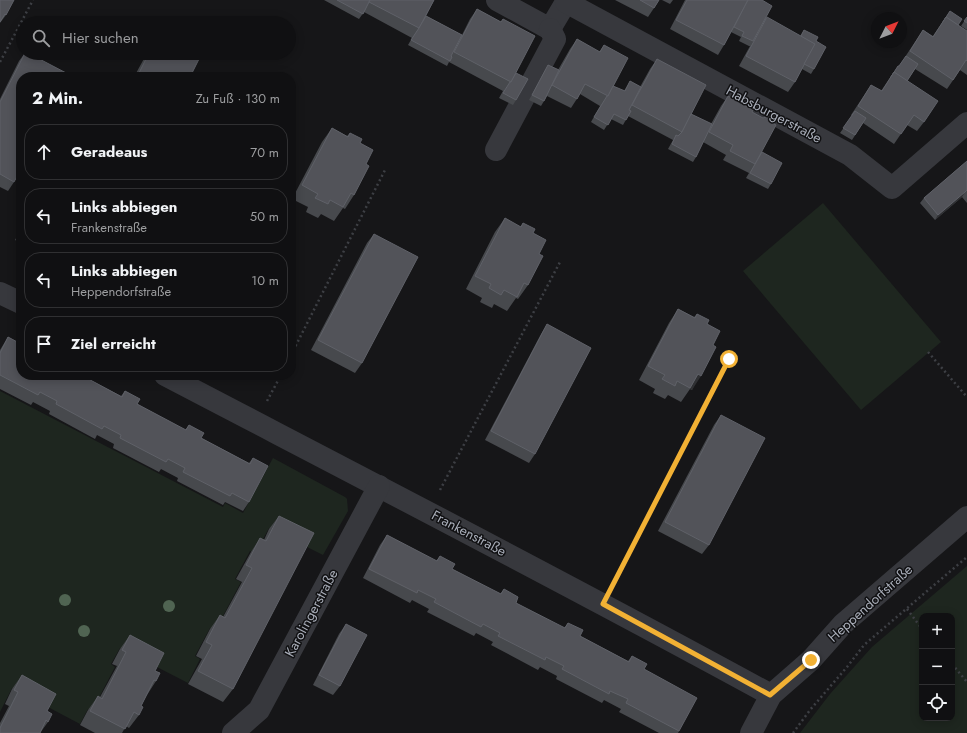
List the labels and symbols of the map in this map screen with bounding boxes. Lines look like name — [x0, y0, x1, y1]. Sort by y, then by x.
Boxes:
north arrow — [871, 12, 907, 48]
street label: Habsburgerstraße — [723, 80, 825, 148]
route start — [720, 350, 738, 368]
street label: Frankenstraße — [428, 505, 510, 561]
street label: Heppendorfstraße — [823, 559, 917, 647]
street label: Karolingerstraße — [279, 566, 343, 660]
route end — [802, 651, 820, 669]

